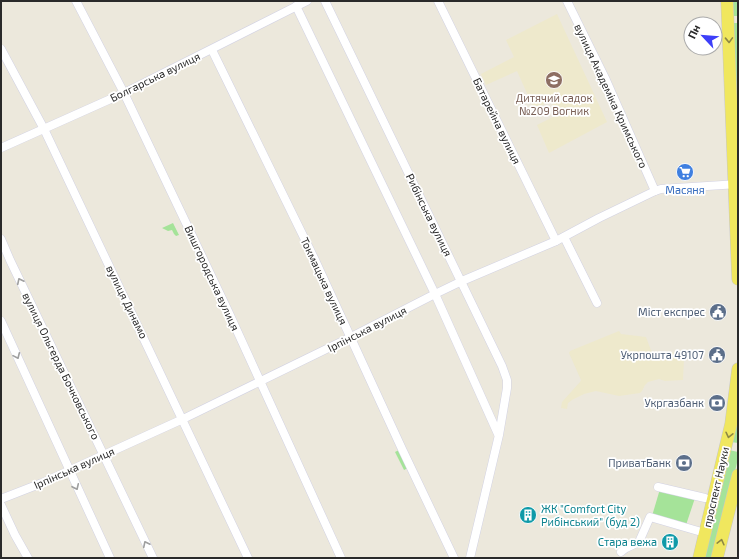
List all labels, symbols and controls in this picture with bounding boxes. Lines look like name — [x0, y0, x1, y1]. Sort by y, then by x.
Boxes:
north arrow — [683, 16, 723, 56]
street label: вулиця Академіка Кримського — [571, 22, 651, 170]
text: Пн — [685, 22, 703, 41]
one-way arrow — [725, 37, 733, 43]
street label: Болгарська вулиця — [108, 49, 202, 105]
school or university icon: Дитячий садок №209 Вогник — [544, 70, 564, 90]
street label: Батарейна вулиця — [470, 75, 524, 167]
place label: Дитячий садок №209 Вогник — [516, 91, 592, 117]
supermarket icon: Масяня — [675, 162, 695, 182]
street label: Рибінська вулиця — [403, 171, 455, 259]
place label: Масяня — [665, 183, 705, 196]
street label: Вишгородська вулиця — [181, 223, 243, 333]
street label: Токмацька вулиця — [298, 235, 350, 327]
street label: вулиця Динамо — [103, 263, 151, 341]
one-way arrow — [17, 278, 25, 286]
street label: вулиця Ольгерда Бочковського — [19, 290, 103, 442]
public building icon: Міст експрес — [708, 302, 728, 322]
street label: Ірпінська вулиця — [325, 303, 409, 355]
place label: Міст експрес — [638, 305, 705, 318]
public building icon: Укрпошта 49107 — [707, 345, 727, 365]
place label: Укрпошта 49107 — [621, 348, 704, 361]
one-way arrow — [12, 352, 20, 360]
bank icon: Укргазбанк — [707, 393, 727, 413]
place label: Укргазбанк — [645, 396, 704, 409]
one-way arrow — [725, 432, 733, 438]
street label: Ірпінська вулиця — [31, 444, 117, 492]
street label: проспект Науки — [700, 445, 732, 529]
bank icon: ПриватБанк — [674, 453, 694, 473]
place label: ПриватБанк — [608, 456, 671, 469]
one-way arrow — [71, 483, 79, 491]
place label: ЖК "Comfort City Рибінський" (буд 2) — [541, 502, 640, 529]
building icon: ЖК "Comfort City Рибінський" (буд 2) — [518, 505, 538, 525]
building icon: Стара вежа — [660, 532, 680, 552]
place label: Стара вежа — [598, 535, 657, 548]
one-way arrow — [717, 539, 725, 545]
one-way arrow — [143, 541, 151, 549]

